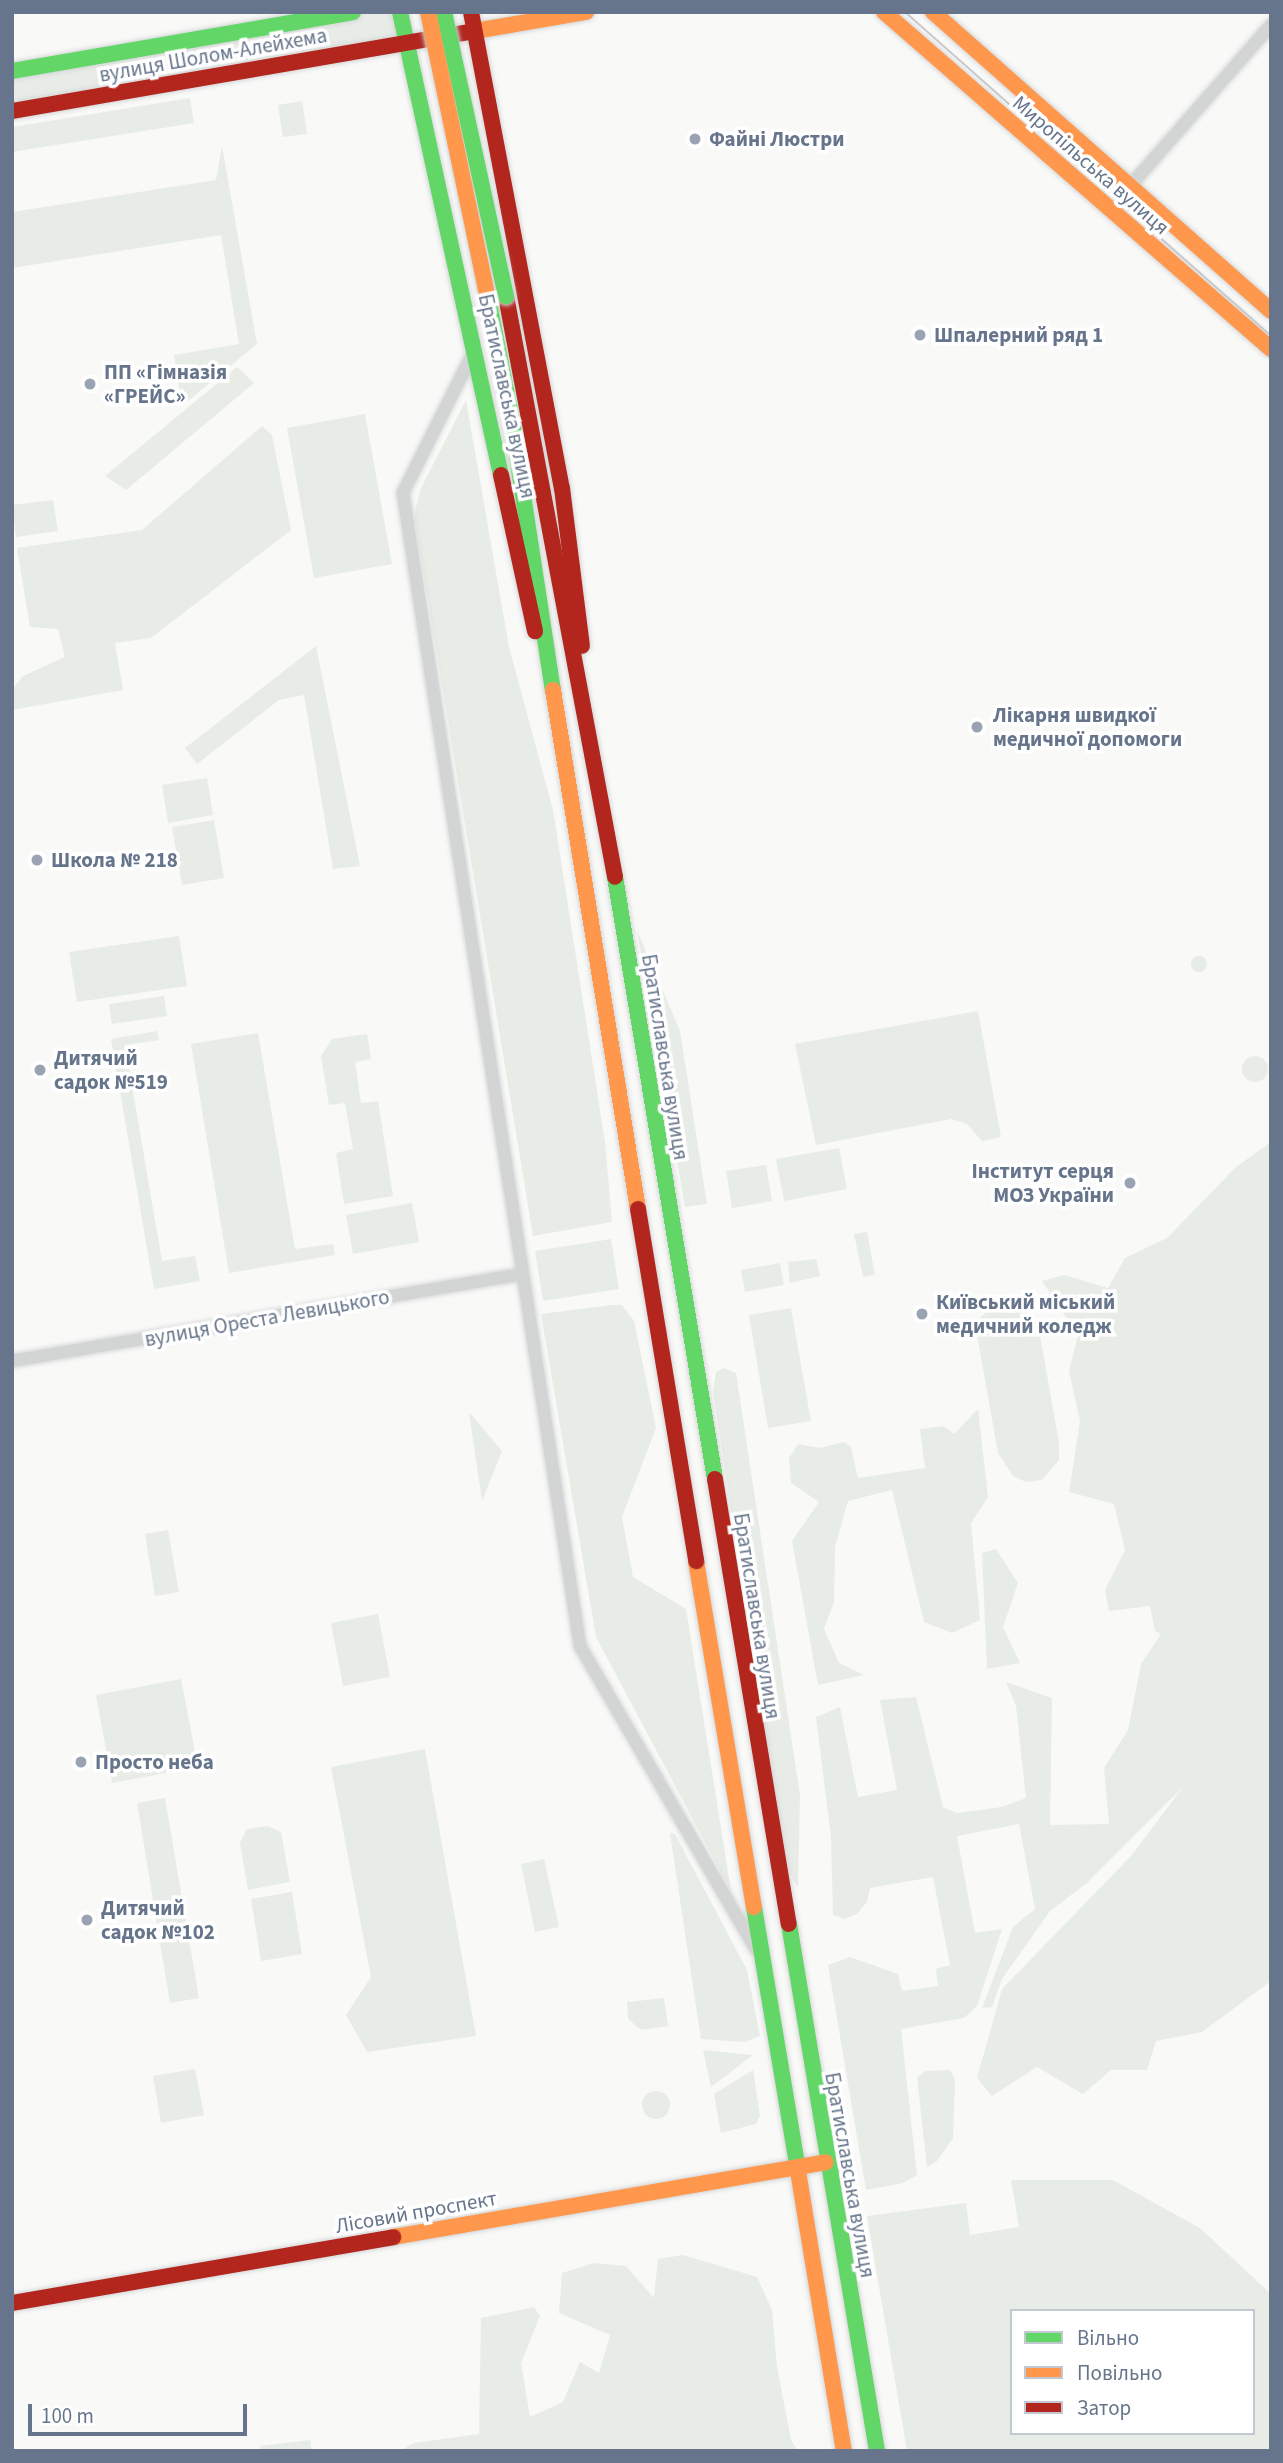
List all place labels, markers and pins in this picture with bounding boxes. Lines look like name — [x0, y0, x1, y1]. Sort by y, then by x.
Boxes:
place label: Файні Люстри — [709, 126, 844, 152]
marker: Файні Люстри — [687, 131, 703, 147]
place label: Шпалерний ряд 1 — [934, 322, 1103, 348]
marker: Шпалерний ряд 1 — [912, 327, 928, 343]
place label: ПП «Гімназія «ГРЕЙС» — [104, 359, 227, 409]
marker: ПП «Гімназія «ГРЕЙС» — [82, 376, 98, 392]
place label: Лікарня швидкої медичної допомоги — [993, 702, 1182, 752]
marker: Лікарня швидкої медичної допомоги — [967, 717, 987, 737]
place label: Школа № 218 — [51, 847, 178, 873]
marker: Школа № 218 — [29, 852, 45, 868]
place label: Дитячий садок №519 — [54, 1045, 168, 1095]
marker: Дитячий садок №519 — [32, 1062, 48, 1078]
place label: Інститут серця МОЗ України — [971, 1158, 1114, 1208]
marker: Інститут серця МОЗ України — [1120, 1173, 1140, 1193]
place label: Київський міський медичний коледж — [936, 1289, 1115, 1339]
marker: Київський міський медичний коледж — [914, 1306, 930, 1322]
place label: Просто неба — [95, 1749, 214, 1775]
marker: Просто неба — [73, 1754, 89, 1770]
place label: Дитячий садок №102 — [101, 1895, 215, 1945]
marker: Дитячий садок №102 — [79, 1912, 95, 1928]

